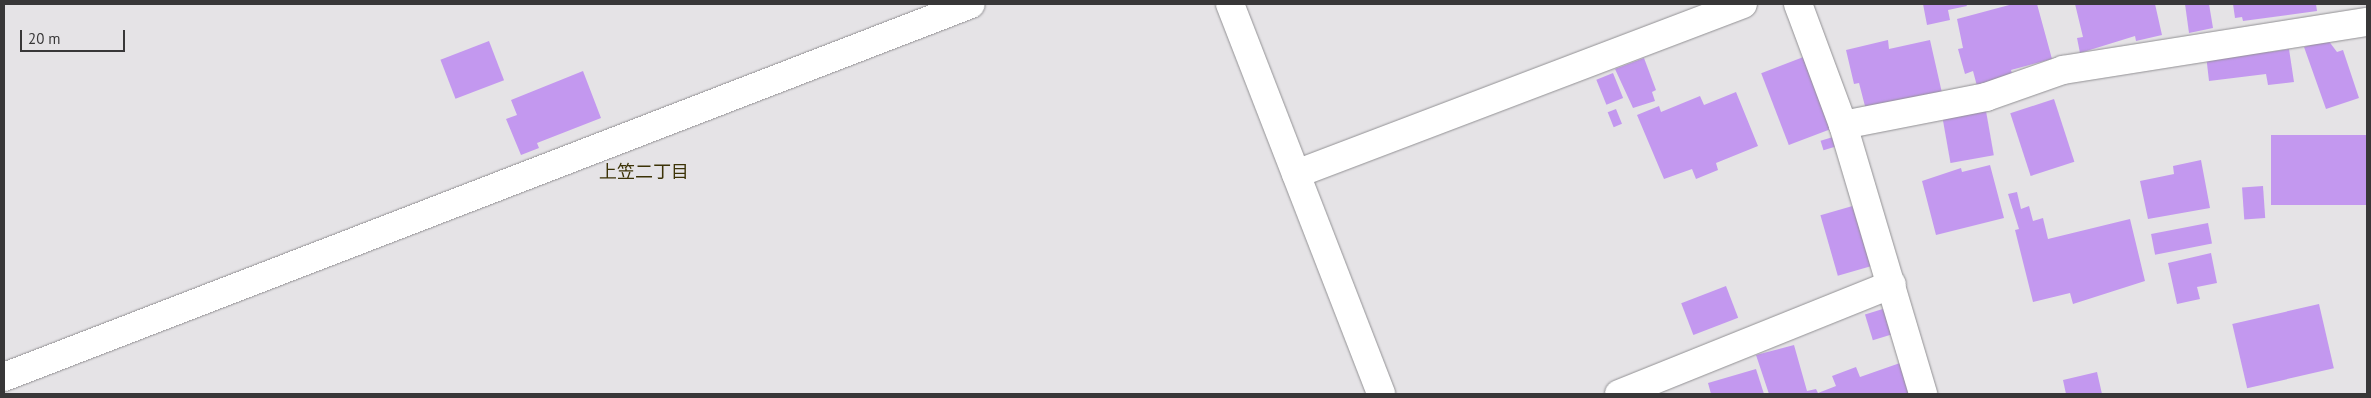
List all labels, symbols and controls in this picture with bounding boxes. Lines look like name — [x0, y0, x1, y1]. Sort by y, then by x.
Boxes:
scale bar — [22, 20, 128, 52]
text: 20 m — [28, 29, 61, 48]
district label: 上笠二丁目 — [599, 161, 689, 183]

